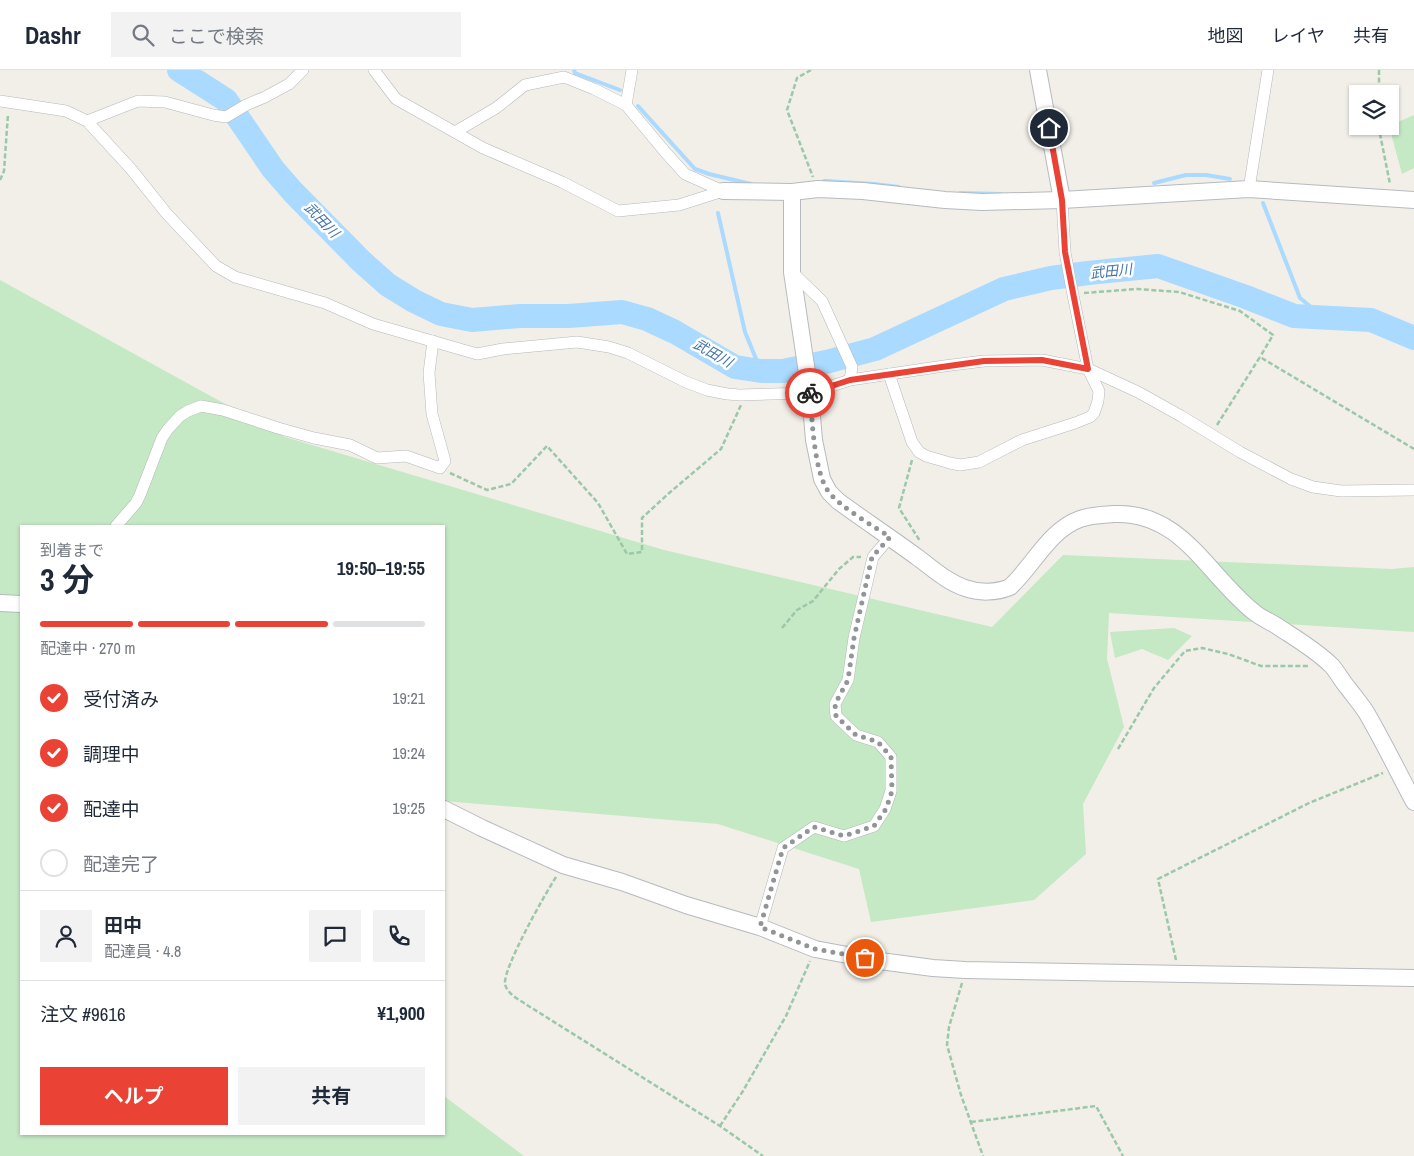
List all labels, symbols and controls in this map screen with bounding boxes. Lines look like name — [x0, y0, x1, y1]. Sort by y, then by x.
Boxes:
search box — [111, 12, 461, 57]
text: Dashr — [25, 19, 81, 51]
icon: search — [129, 21, 157, 49]
text: ここで検索 — [169, 23, 264, 49]
text: 地図 — [1208, 23, 1244, 48]
text: レイヤ — [1272, 23, 1325, 48]
text: 共有 — [1353, 23, 1389, 48]
map controls — [1349, 85, 1399, 135]
button: layers — [1349, 85, 1399, 135]
pin — [1028, 107, 1070, 149]
icon: home — [1035, 114, 1063, 142]
water label: 武田川 — [301, 199, 344, 243]
water label: 武田川 — [1089, 260, 1135, 282]
water label: 武田川 — [690, 335, 737, 372]
courier — [785, 368, 835, 418]
icon: bike — [796, 379, 824, 407]
text: 到着まで — [40, 539, 104, 561]
text: 19:50–19:55 — [337, 555, 425, 581]
text: 3 分 — [40, 558, 94, 601]
text: 配達中 · 270 m — [40, 637, 135, 659]
icon: check — [40, 684, 68, 712]
text: 受付済み — [83, 686, 159, 712]
text: 19:21 — [392, 687, 425, 709]
icon: check — [40, 739, 68, 767]
text: 調理中 — [83, 741, 140, 767]
text: 19:24 — [392, 742, 425, 764]
icon: check — [40, 794, 68, 822]
text: 配達中 — [83, 796, 140, 822]
text: 19:25 — [392, 797, 425, 819]
text: 配達完了 — [83, 851, 159, 877]
button: person — [40, 910, 92, 962]
button: chat — [309, 910, 361, 962]
button: phone — [373, 910, 425, 962]
text: 田中 — [104, 912, 142, 938]
pin — [844, 937, 886, 979]
text: 配達員 · 4.8 — [104, 940, 181, 962]
icon: bag — [851, 944, 879, 972]
text: ¥1,900 — [377, 1000, 425, 1026]
text: 注文 #9616 — [40, 1001, 126, 1027]
button: ヘルプ — [40, 1067, 228, 1125]
button: 共有 — [238, 1067, 425, 1125]

